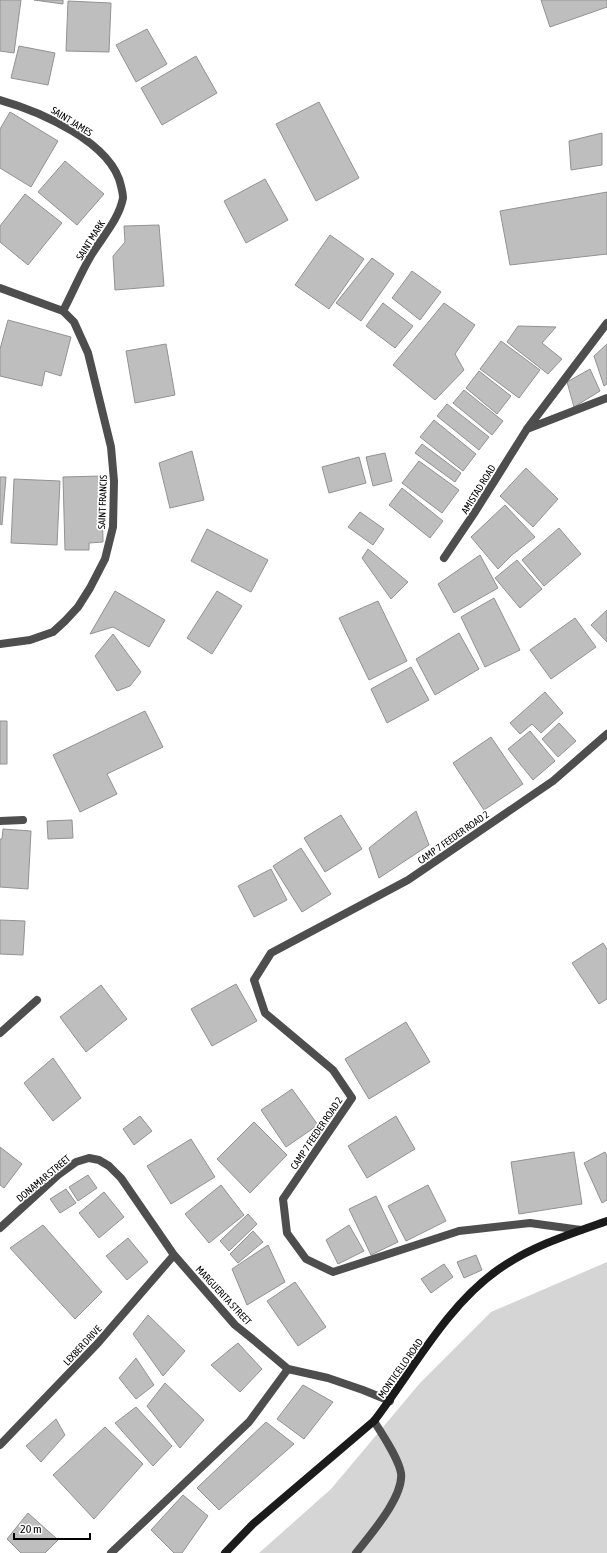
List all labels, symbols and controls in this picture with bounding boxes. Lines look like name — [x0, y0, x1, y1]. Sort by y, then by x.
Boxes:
street label: SAINT JAMES — [49, 104, 94, 138]
street label: SAINT MARK — [74, 218, 107, 262]
street label: AMISTAD ROAD — [459, 463, 498, 516]
street label: SAINT FRANCIS — [96, 475, 109, 529]
street label: CAMP 7 FEEDER ROAD 2 — [416, 808, 491, 866]
street label: CAMP 7 FEEDER ROAD 2 — [288, 1095, 345, 1171]
street label: DONAMAR STREET — [14, 1152, 73, 1204]
street label: MARGUERITA STREET — [194, 1264, 254, 1327]
street label: LEXBER DRIVE — [61, 1323, 104, 1367]
street label: MONTICELLO ROAD — [376, 1336, 425, 1400]
scale bar — [14, 1515, 90, 1541]
text: 20 m — [20, 1522, 42, 1536]

